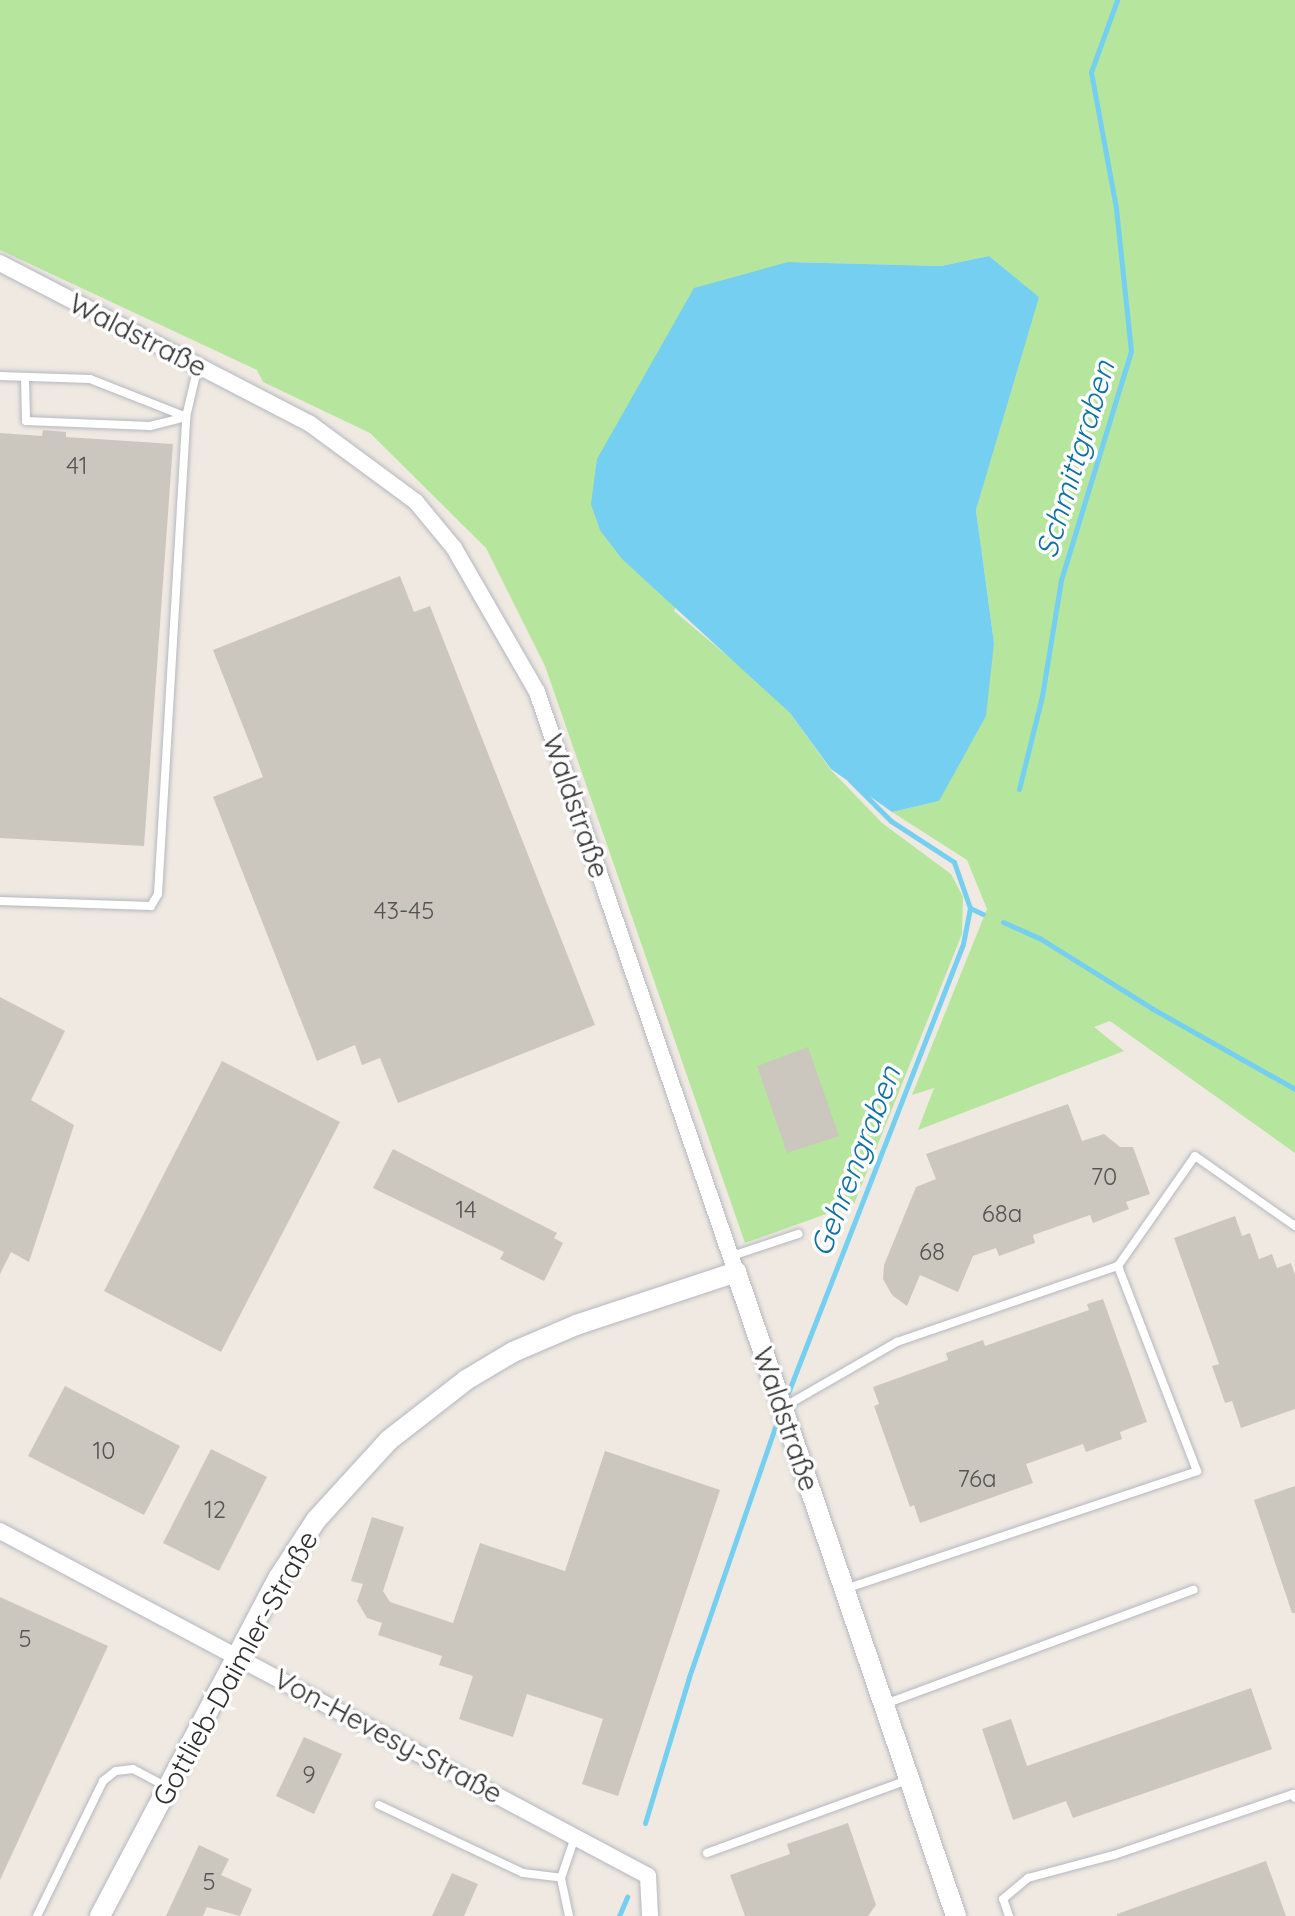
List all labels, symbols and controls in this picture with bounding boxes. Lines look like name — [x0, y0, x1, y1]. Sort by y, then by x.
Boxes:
street label: Waldstraße — [64, 286, 212, 384]
water label: Schmittgraben — [1028, 356, 1122, 562]
house number: 41 — [66, 452, 88, 480]
street label: Waldstraße — [536, 730, 616, 882]
house number: 43-45 — [374, 897, 434, 925]
water label: Gehrengraben — [802, 1061, 908, 1261]
house number: 70 — [1091, 1163, 1117, 1191]
house number: 14 — [455, 1196, 477, 1224]
house number: 68a — [982, 1200, 1022, 1228]
house number: 68 — [919, 1238, 945, 1266]
street label: Waldstraße — [746, 1343, 826, 1495]
house number: 10 — [92, 1437, 116, 1465]
house number: 76a — [957, 1465, 997, 1493]
house number: 12 — [204, 1496, 226, 1524]
street label: Gottlieb-Daimler-Straße — [145, 1525, 325, 1811]
house number: 5 — [18, 1625, 32, 1653]
street label: Von-Hevesy-Straße — [268, 1662, 508, 1810]
house number: 9 — [302, 1761, 316, 1789]
house number: 5 — [202, 1868, 216, 1896]

